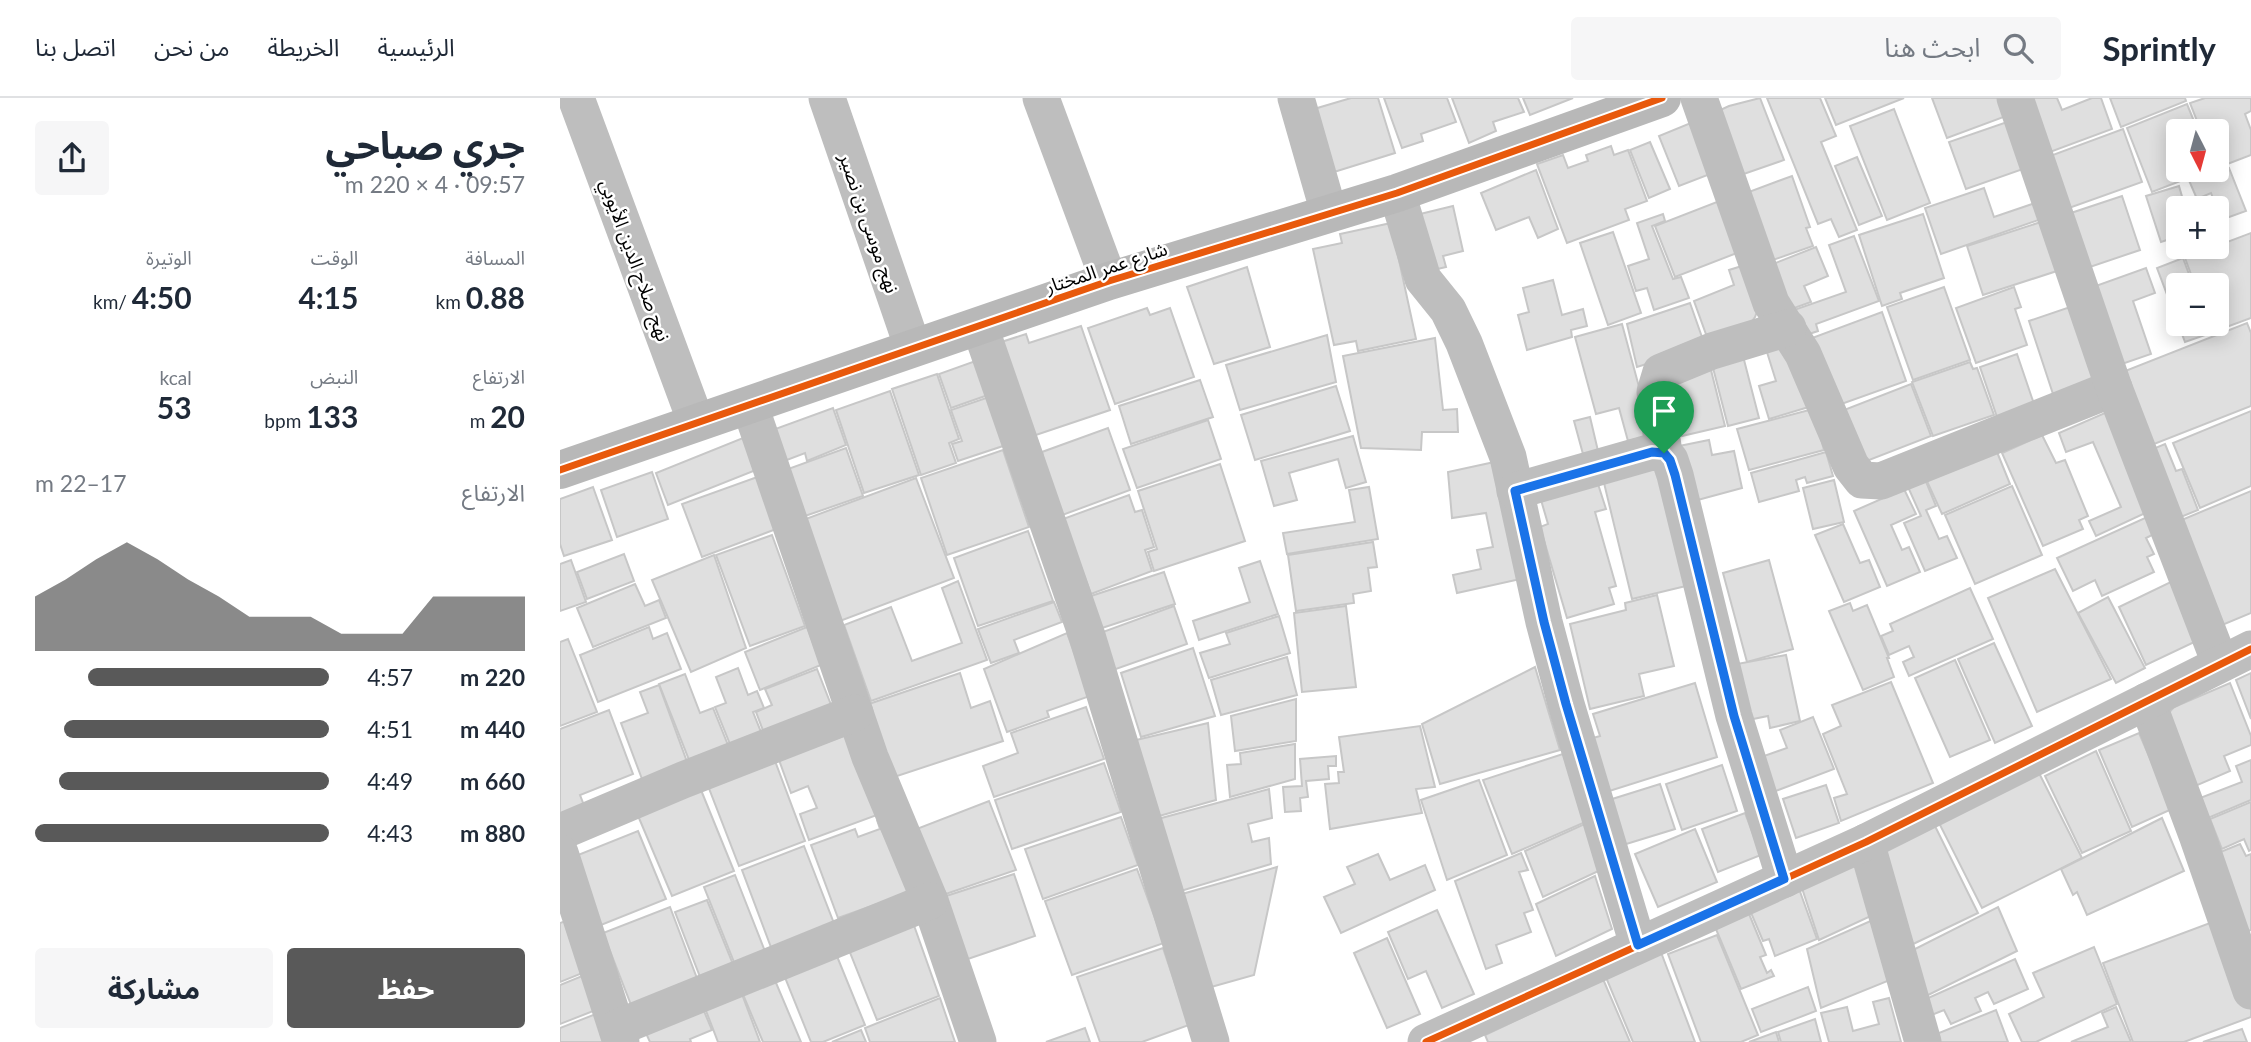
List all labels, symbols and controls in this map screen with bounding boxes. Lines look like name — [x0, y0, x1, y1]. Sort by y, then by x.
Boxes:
search box — [1571, 17, 2061, 80]
text: Sprintly — [2103, 28, 2216, 68]
icon: search — [1999, 29, 2037, 67]
text: ابحث هنا — [1884, 31, 1981, 63]
text: اتصل بنا — [35, 32, 116, 61]
text: من نحن — [154, 32, 230, 61]
text: الخريطة — [268, 32, 339, 61]
text: الرئيسية — [377, 32, 455, 61]
north arrow — [2166, 119, 2230, 182]
map controls — [2166, 119, 2229, 336]
button: share — [35, 121, 109, 195]
text: جري صباحي — [326, 121, 525, 167]
street label: نهج موسى بن نصير — [831, 149, 905, 297]
text: 09:57 · 4 × 220 m — [345, 170, 525, 198]
street label: نهج صلاح الدين الأيوبي — [592, 176, 676, 346]
button: + — [2166, 196, 2229, 259]
street label: شارع عمر المختار — [1041, 236, 1171, 301]
text: الوتيرة — [146, 246, 192, 269]
text: الوقت — [311, 246, 358, 269]
text: المسافة — [465, 246, 525, 269]
button: − — [2166, 273, 2229, 336]
text: 4:50 — [132, 279, 192, 315]
text: 4:15 — [298, 279, 358, 315]
text: 0.88 — [466, 279, 525, 315]
text: /km — [93, 290, 132, 313]
text: km — [436, 290, 466, 313]
text: النبض — [310, 365, 358, 388]
text: الارتفاع — [473, 365, 525, 388]
text: kcal — [160, 366, 192, 389]
pin — [1634, 381, 1694, 453]
text: 53 — [157, 389, 192, 425]
icon: arrive — [1645, 392, 1683, 430]
text: 133 — [306, 398, 358, 434]
text: 20 — [490, 398, 525, 434]
text: bpm — [264, 409, 306, 432]
text: m — [470, 409, 490, 432]
text: 17–22 m — [35, 469, 127, 497]
text: الارتفاع — [462, 478, 525, 506]
text: 4:57 — [367, 663, 413, 691]
text: 220 m — [460, 663, 525, 691]
text: 4:51 — [367, 715, 413, 743]
text: 440 m — [460, 715, 525, 743]
text: 4:49 — [367, 767, 413, 795]
text: 660 m — [460, 767, 525, 795]
text: 4:43 — [367, 819, 413, 847]
text: 880 m — [460, 819, 525, 847]
button: مشاركة — [35, 948, 273, 1028]
button: حفظ — [287, 948, 525, 1028]

